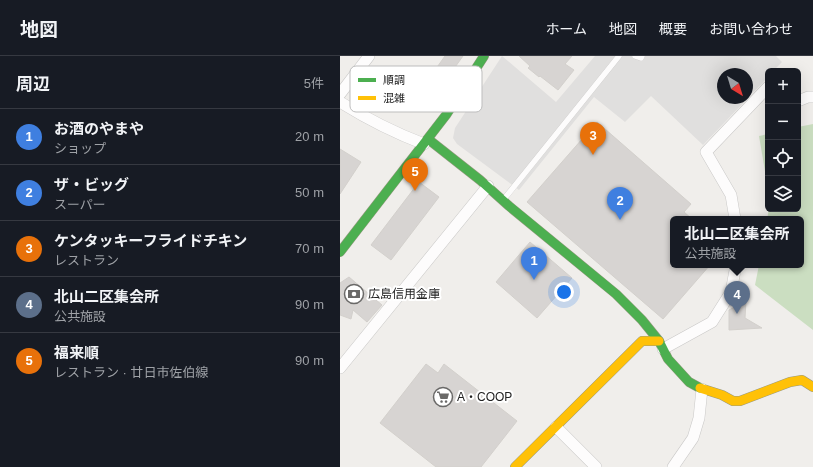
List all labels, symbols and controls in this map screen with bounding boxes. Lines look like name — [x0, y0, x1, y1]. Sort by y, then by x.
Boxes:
text: 地図 — [20, 19, 58, 40]
text: ホーム — [545, 21, 587, 37]
text: 地図 — [609, 21, 637, 37]
text: 概要 — [659, 21, 687, 37]
text: お問い合わせ — [709, 21, 793, 37]
legend — [350, 66, 482, 112]
north arrow — [717, 68, 753, 104]
map controls — [765, 68, 801, 212]
button: + — [765, 68, 801, 104]
text: 順調 — [383, 74, 405, 86]
text: 周辺 — [16, 75, 50, 94]
text: 5件 — [304, 76, 324, 91]
text: 混雑 — [383, 92, 405, 104]
button: − — [765, 104, 801, 140]
text: お酒のやまや — [54, 120, 144, 137]
pin: 3 — [580, 122, 606, 155]
text: 1 — [25, 129, 33, 144]
text: 20 m — [295, 129, 324, 144]
button: locate — [765, 140, 801, 176]
text: ショップ — [54, 141, 106, 156]
pin: 5 — [402, 158, 428, 191]
text: ザ・ビッグ — [54, 176, 129, 193]
button: layers — [765, 176, 801, 212]
text: 2 — [25, 185, 33, 200]
text: 50 m — [295, 185, 324, 200]
pin: 2 — [607, 187, 633, 220]
text: スーパー — [54, 197, 106, 212]
popup — [670, 216, 804, 268]
text: 北山二区集会所 — [684, 225, 790, 242]
text: ケンタッキーフライドチキン — [54, 232, 247, 249]
text: 3 — [25, 241, 33, 256]
text: 70 m — [295, 241, 324, 256]
text: 公共施設 — [684, 246, 737, 261]
pin: 1 — [521, 247, 547, 280]
text: レストラン — [54, 253, 119, 268]
pin: 4 — [724, 281, 750, 314]
your location — [554, 282, 574, 302]
bank icon: 広島信用金庫 — [343, 283, 365, 305]
place label: 広島信用金庫 — [368, 287, 440, 301]
text: 北山二区集会所 — [54, 288, 159, 305]
text: 4 — [25, 297, 33, 312]
text: 90 m — [295, 297, 324, 312]
text: 公共施設 — [54, 309, 106, 324]
text: 福来順 — [54, 344, 99, 361]
text: 5 — [25, 353, 33, 368]
text: 90 m — [295, 353, 324, 368]
text: レストラン · 廿日市佐伯線 — [54, 365, 209, 380]
supermarket icon: A・COOP — [432, 386, 454, 408]
place label: A・COOP — [457, 390, 512, 404]

